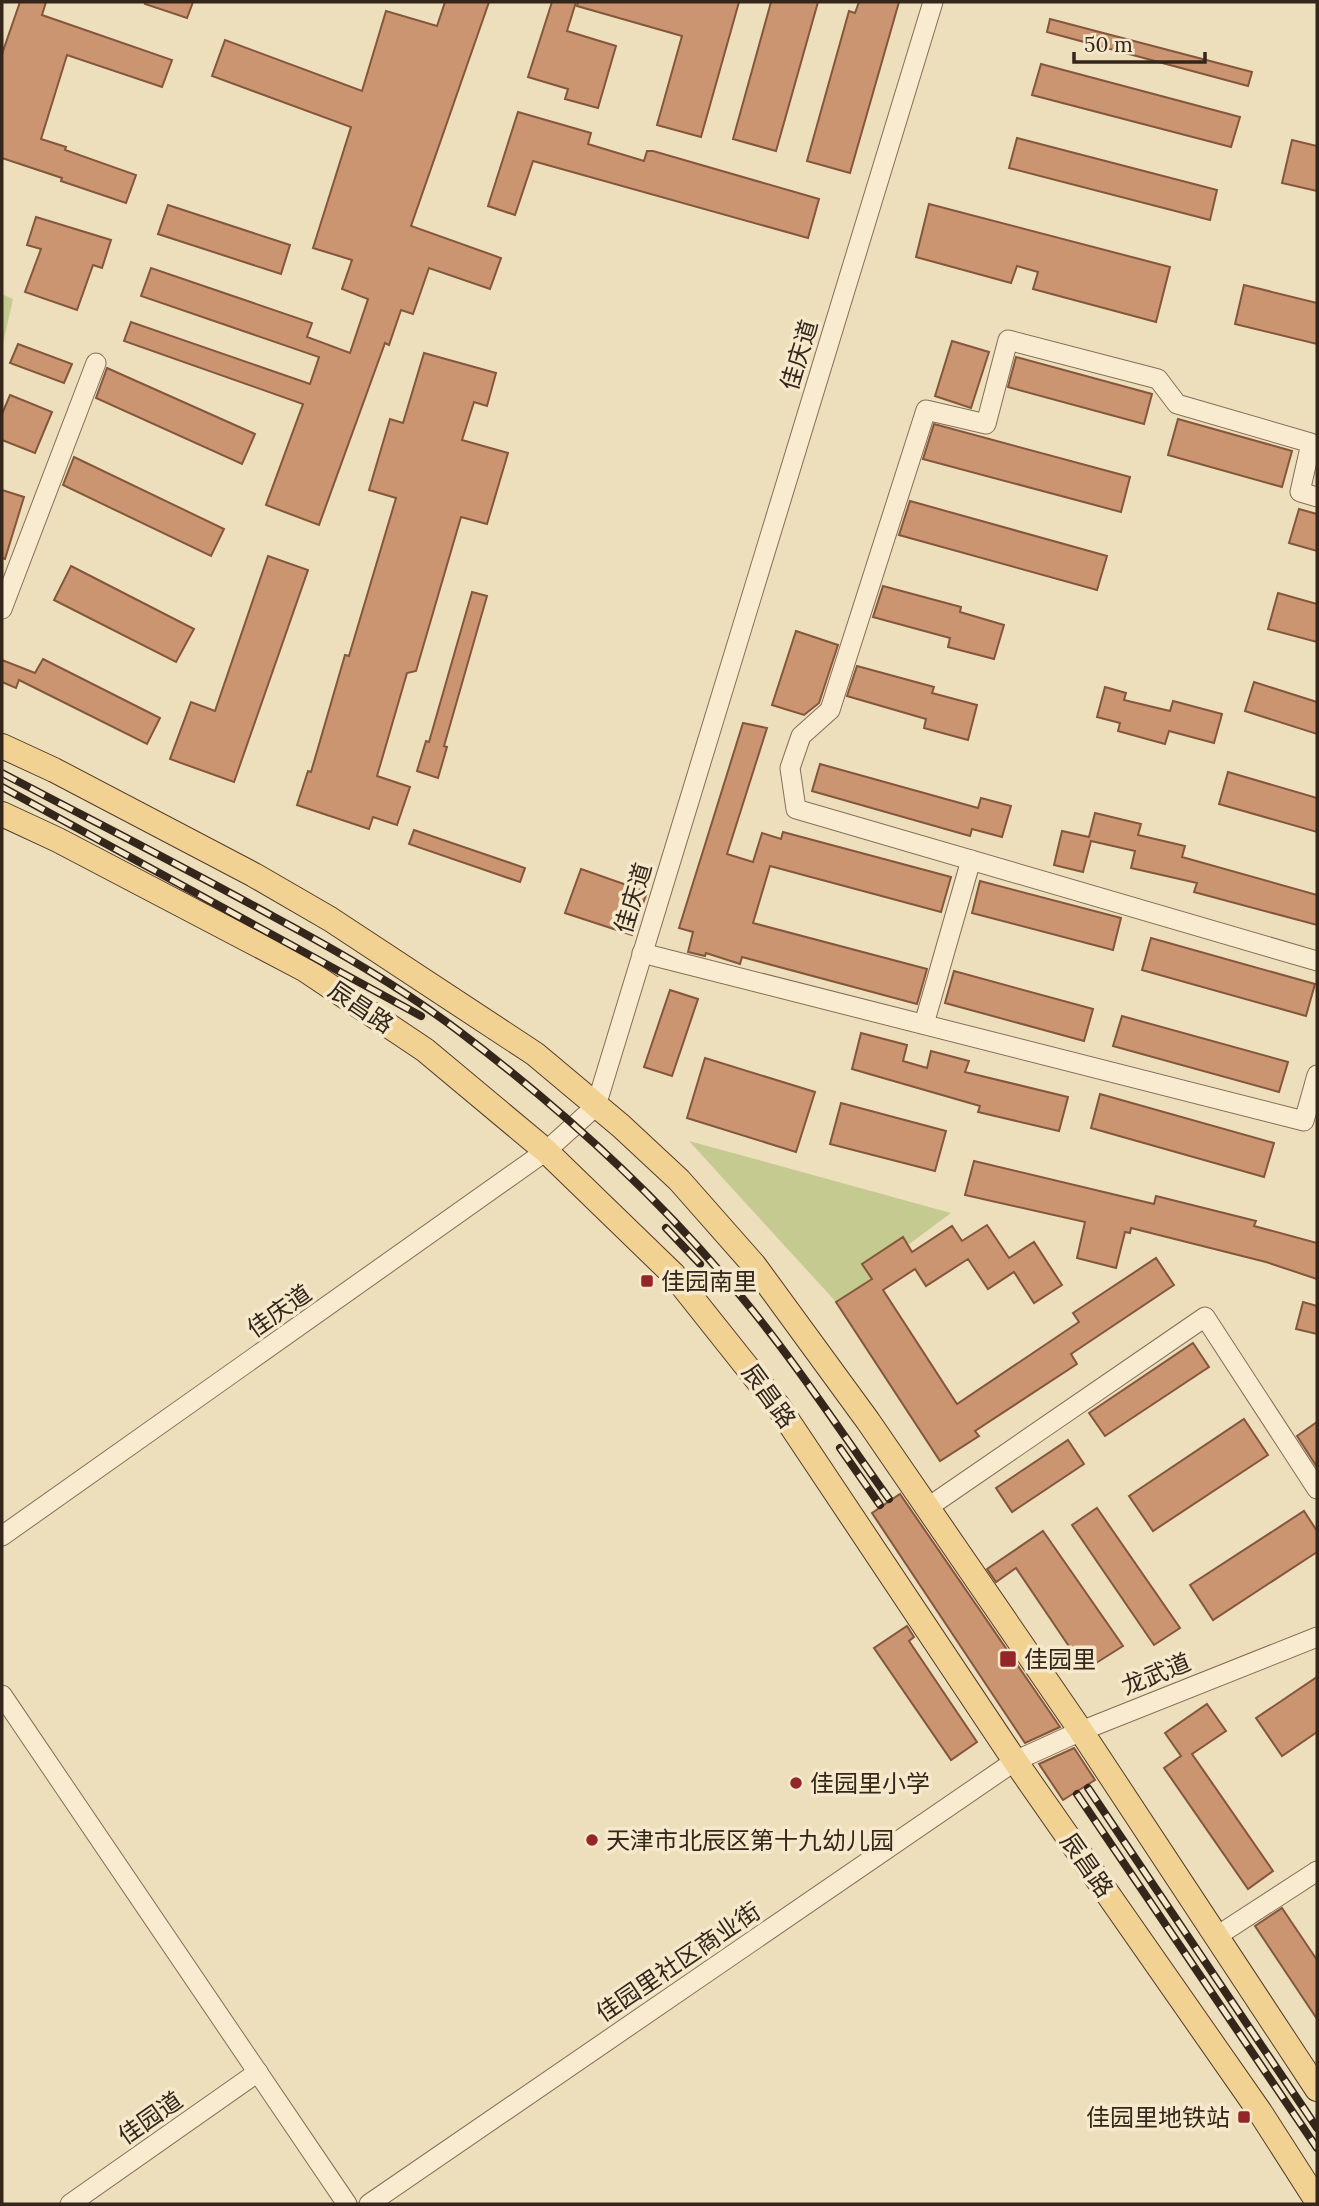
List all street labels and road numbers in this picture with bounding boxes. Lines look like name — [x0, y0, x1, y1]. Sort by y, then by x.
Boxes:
street label: 佳庆道 — [774, 316, 824, 394]
street label: 佳庆道 — [608, 859, 658, 937]
street label: 辰昌路 — [322, 974, 400, 1040]
street label: 佳庆道 — [241, 1278, 317, 1344]
street label: 辰昌路 — [735, 1358, 803, 1434]
street label: 龙武道 — [1117, 1646, 1195, 1702]
street label: 辰昌路 — [1054, 1827, 1120, 1903]
street label: 佳园里社区商业街 — [590, 1895, 766, 2029]
street label: 佳园道 — [112, 2085, 188, 2151]

